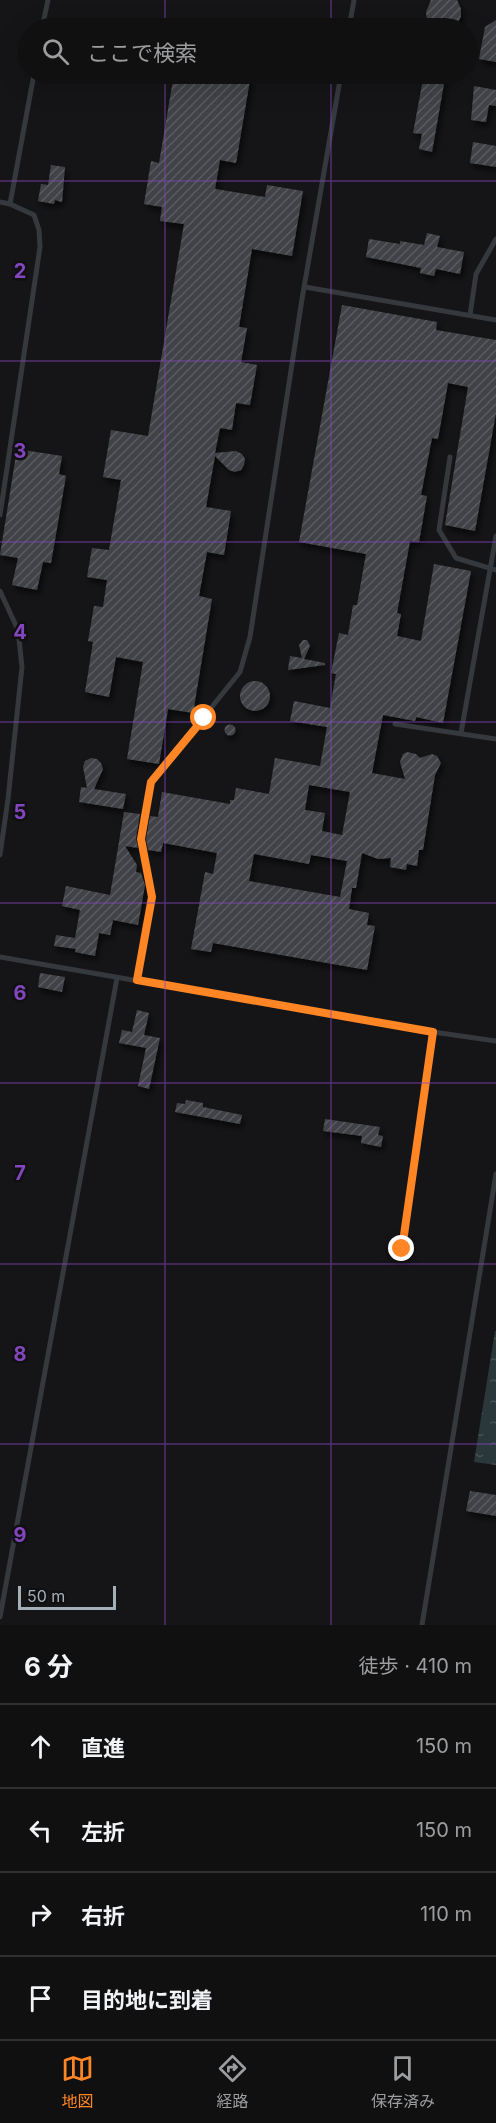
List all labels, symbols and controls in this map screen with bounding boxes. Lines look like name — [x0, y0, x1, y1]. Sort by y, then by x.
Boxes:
search box — [18, 18, 478, 84]
icon: search — [39, 35, 72, 68]
text: ここで検索 — [87, 40, 197, 66]
text: 2 — [14, 259, 26, 283]
text: 3 — [14, 439, 26, 463]
text: 4 — [13, 620, 27, 644]
route start — [190, 704, 216, 730]
text: 5 — [14, 800, 26, 824]
text: 6 — [14, 981, 27, 1005]
text: 7 — [14, 1161, 26, 1185]
route end — [388, 1235, 414, 1261]
text: 8 — [13, 1342, 27, 1366]
text: 9 — [14, 1523, 27, 1547]
scale bar — [18, 1583, 116, 1610]
text: 50 m — [27, 1586, 65, 1606]
text: 6 分 — [24, 1651, 73, 1682]
text: 徒歩 · 410 m — [359, 1654, 472, 1678]
icon: ahead — [24, 1730, 57, 1763]
text: 150 m — [416, 1734, 472, 1758]
text: 直進 — [81, 1735, 125, 1761]
icon: left — [24, 1814, 57, 1847]
text: 150 m — [416, 1818, 472, 1842]
text: 左折 — [81, 1819, 125, 1845]
icon: right — [24, 1898, 57, 1931]
text: 110 m — [420, 1902, 472, 1926]
text: 右折 — [81, 1903, 125, 1929]
icon: arrive — [24, 1982, 57, 2015]
text: 目的地に到着 — [81, 1987, 213, 2013]
tab: 地図 — [61, 2052, 94, 2112]
tab: 経路 — [216, 2052, 249, 2112]
tab: 保存済み — [371, 2052, 435, 2112]

